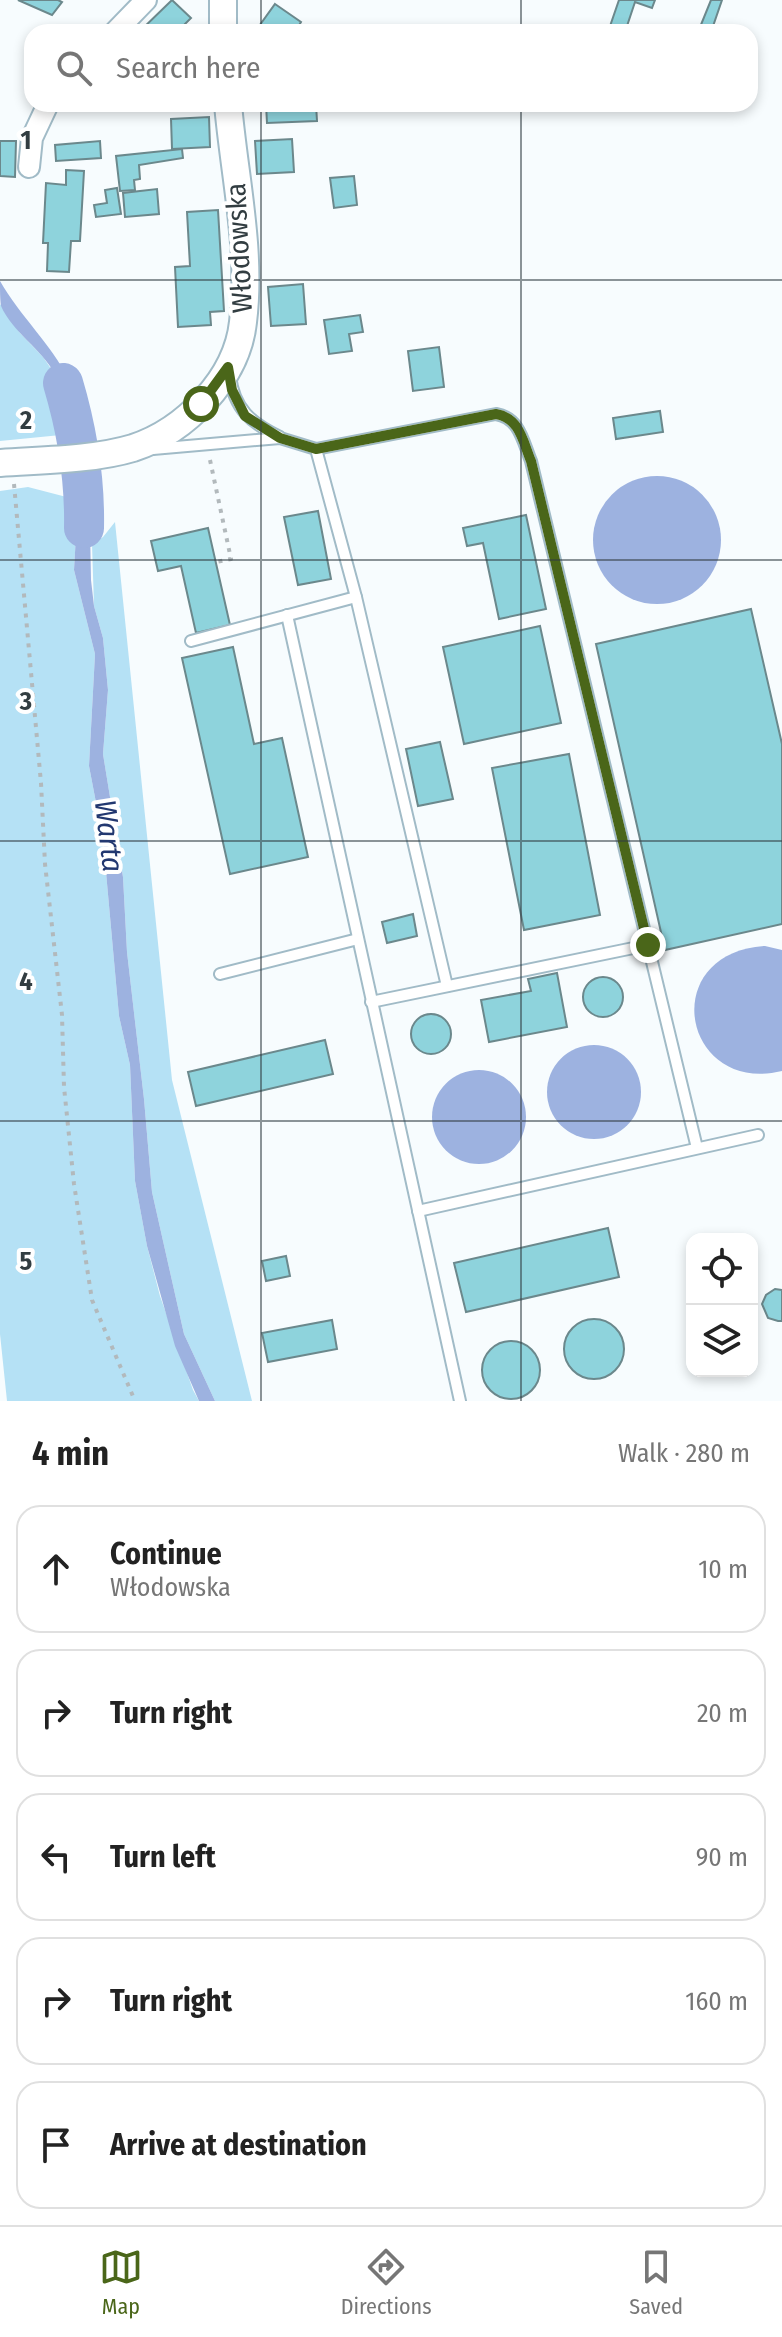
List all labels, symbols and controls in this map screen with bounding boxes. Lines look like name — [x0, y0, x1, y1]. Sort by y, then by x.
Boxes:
search box — [24, 24, 758, 112]
icon: search — [52, 46, 96, 90]
text: Search here — [116, 50, 261, 86]
text: 1 — [21, 125, 32, 156]
street label: Włodowska — [219, 182, 259, 314]
route start — [183, 386, 219, 422]
text: 2 — [19, 405, 32, 436]
text: 3 — [19, 686, 32, 717]
water label: Warta — [87, 798, 131, 874]
route end — [630, 927, 666, 963]
text: 4 — [19, 966, 33, 997]
map controls — [686, 1233, 758, 1377]
button: locate — [686, 1233, 758, 1305]
text: 5 — [20, 1246, 33, 1277]
button: layers — [686, 1305, 758, 1377]
text: 4 min — [32, 1433, 109, 1474]
text: Walk · 280 m — [618, 1438, 750, 1469]
text: Continue — [110, 1536, 222, 1572]
icon: ahead — [34, 1547, 78, 1591]
text: 10 m — [698, 1554, 748, 1585]
text: Włodowska — [110, 1572, 231, 1603]
icon: right — [34, 1691, 78, 1735]
text: Turn right — [110, 1695, 232, 1731]
text: 20 m — [697, 1698, 748, 1729]
icon: left — [34, 1835, 78, 1879]
text: Turn left — [110, 1839, 216, 1875]
text: 90 m — [696, 1842, 748, 1873]
icon: right — [34, 1979, 78, 2023]
text: Turn right — [110, 1983, 232, 2019]
text: 160 m — [685, 1986, 748, 2017]
icon: arrive — [34, 2123, 78, 2167]
text: Arrive at destination — [110, 2127, 367, 2163]
tab: Map — [99, 2245, 143, 2320]
tab: Directions — [341, 2245, 432, 2320]
tab: Saved — [629, 2245, 683, 2320]

